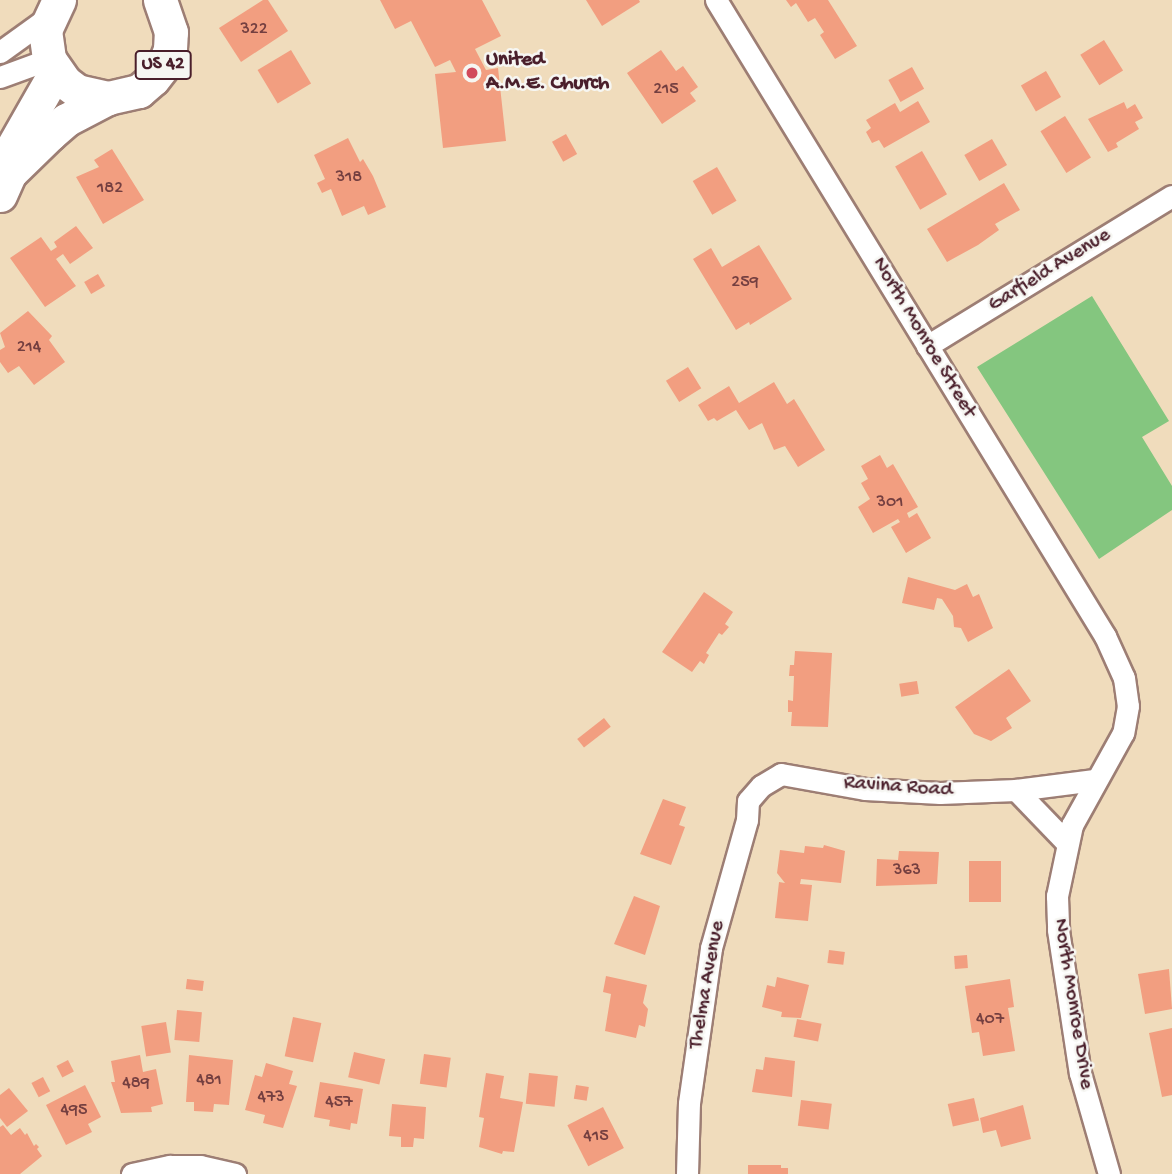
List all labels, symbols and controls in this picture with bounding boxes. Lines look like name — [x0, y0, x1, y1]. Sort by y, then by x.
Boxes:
house number: 322 — [241, 19, 267, 41]
place label: United A.M.E. Church — [486, 48, 609, 98]
road number: US 42 — [133, 50, 193, 80]
marker: United A.M.E. Church — [464, 65, 480, 81]
house number: 215 — [653, 79, 679, 101]
house number: 318 — [336, 167, 362, 189]
house number: 182 — [97, 178, 123, 200]
street label: Garfield Avenue — [984, 223, 1116, 319]
street label: North Monroe Street — [865, 253, 981, 423]
house number: 259 — [731, 272, 759, 294]
house number: 214 — [17, 337, 41, 359]
house number: 301 — [877, 492, 903, 514]
street label: Ravina Road — [843, 772, 953, 804]
house number: 363 — [893, 860, 921, 882]
street label: North Monroe Drive — [1046, 917, 1098, 1091]
street label: Thelma Avenue — [684, 919, 732, 1051]
house number: 407 — [976, 1009, 1004, 1031]
house number: 481 — [196, 1070, 222, 1092]
house number: 489 — [122, 1073, 150, 1095]
house number: 473 — [257, 1087, 285, 1109]
house number: 457 — [325, 1092, 353, 1114]
house number: 495 — [60, 1100, 88, 1122]
house number: 415 — [583, 1126, 609, 1148]

